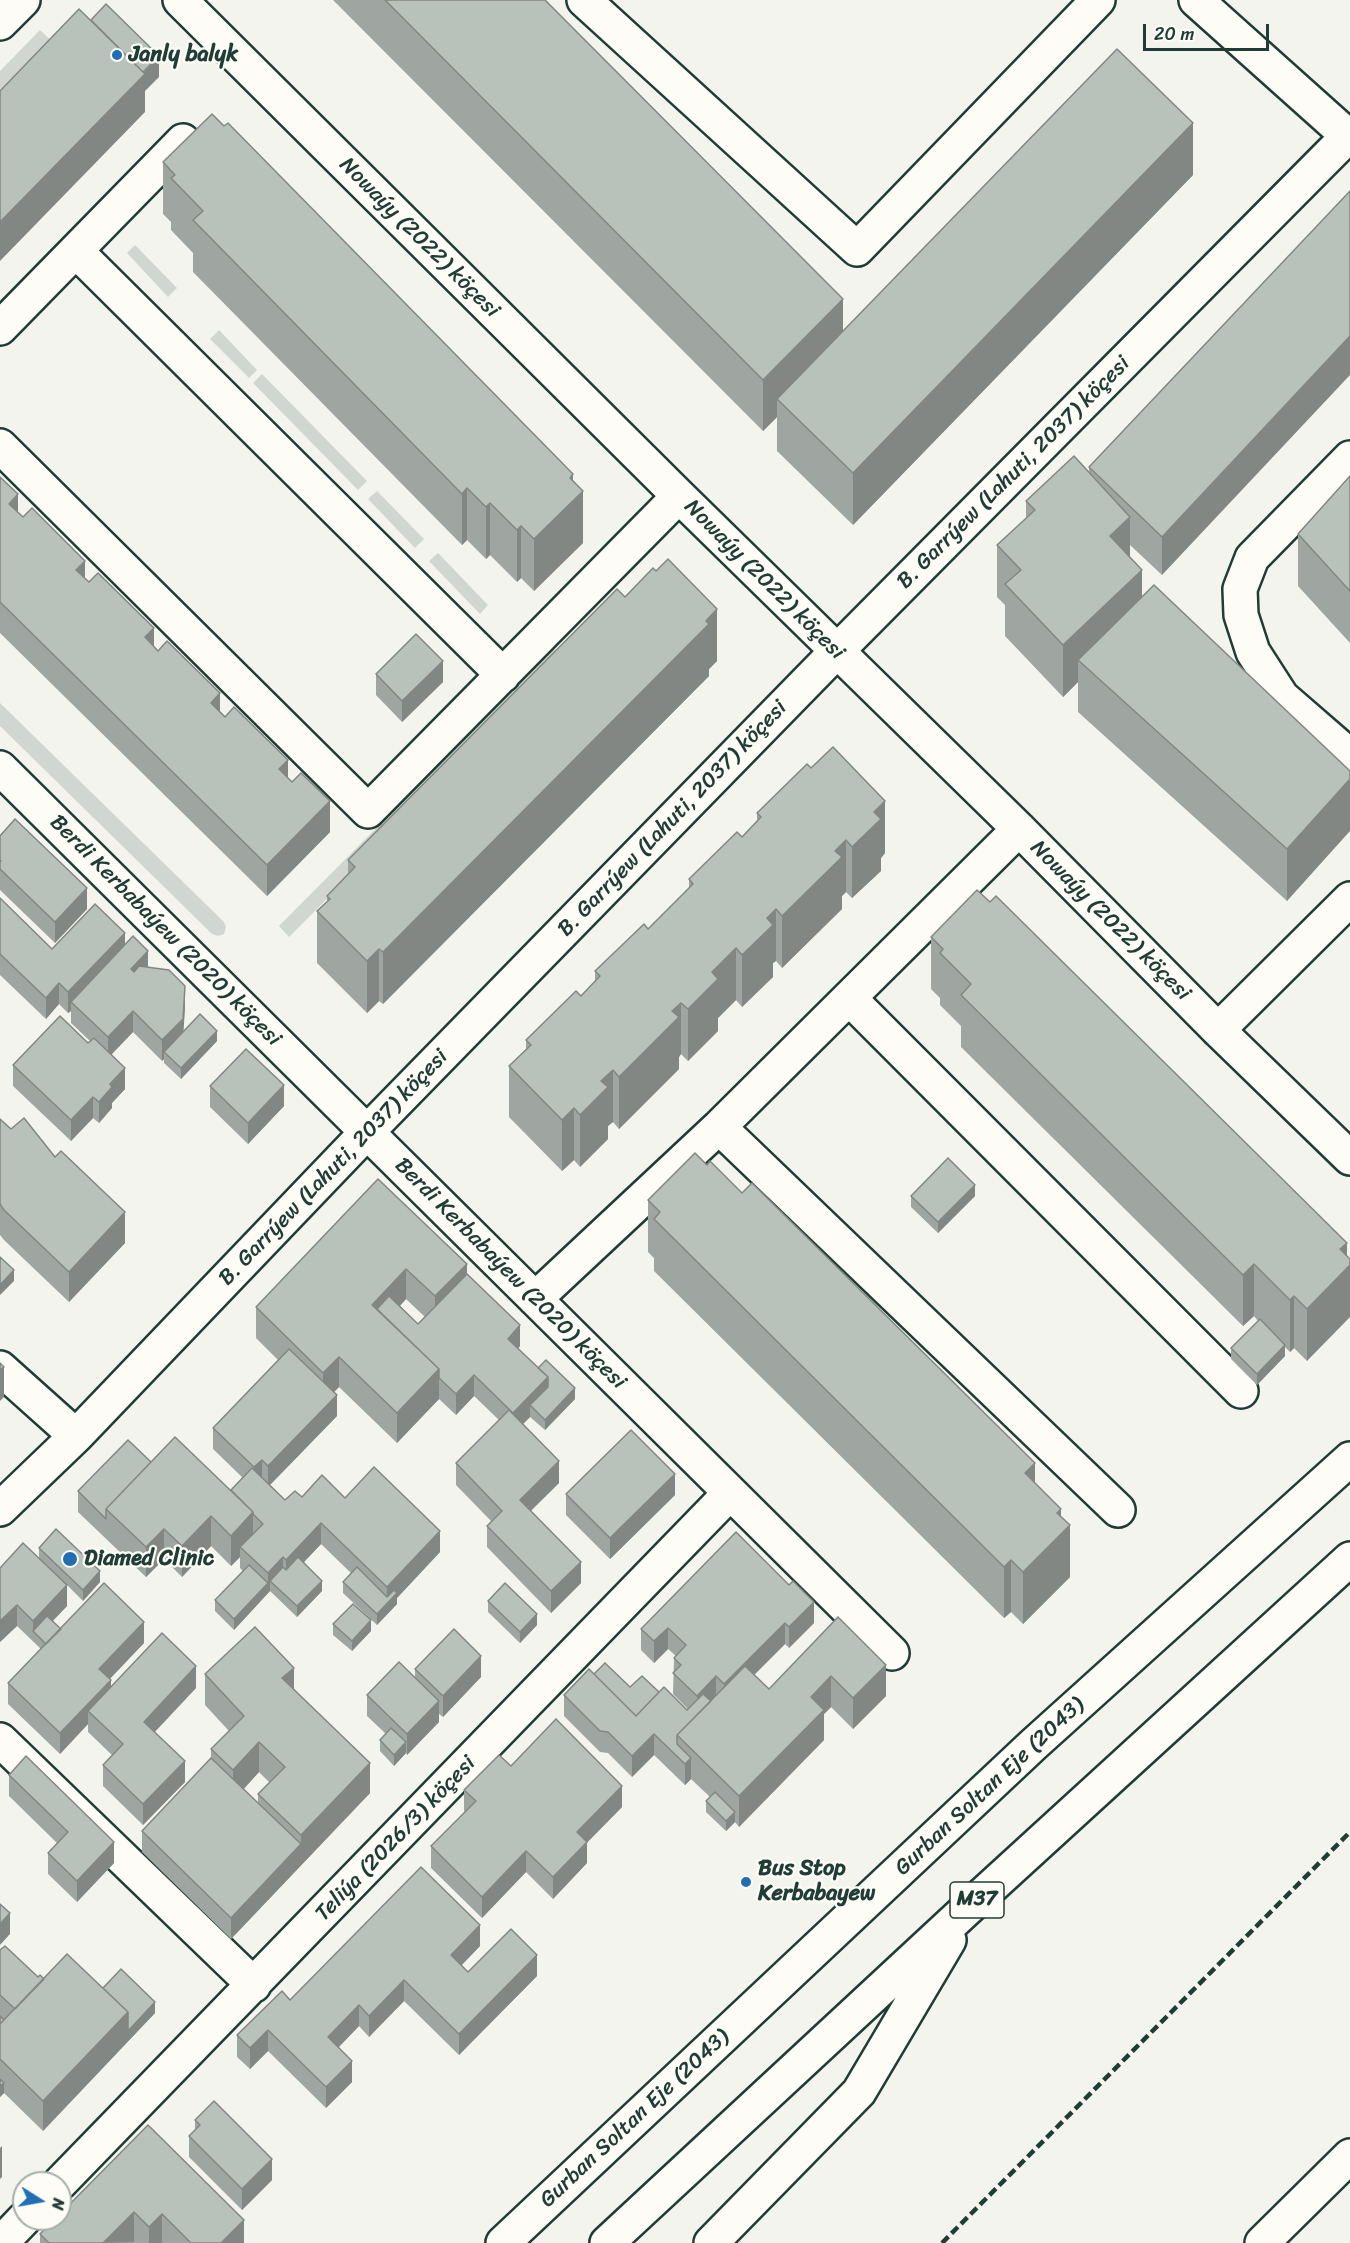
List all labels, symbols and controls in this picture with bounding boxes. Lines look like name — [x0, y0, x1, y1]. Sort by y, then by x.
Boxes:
scale bar — [1146, 12, 1272, 50]
text: 20 m — [1154, 18, 1194, 50]
place label: Janly balyk — [129, 42, 238, 68]
marker: Janly balyk — [110, 48, 124, 62]
street label: Nowaýy (2022) köçesi — [333, 152, 505, 324]
street label: B. Garrýew (Lahuti, 2037) köçesi — [892, 351, 1136, 595]
street label: Nowaýy (2022) köçesi — [678, 494, 850, 666]
street label: B. Garrýew (Lahuti, 2037) köçesi — [553, 695, 793, 943]
street label: Berdi Kerbabaýew (2020) köçesi — [44, 810, 286, 1052]
street label: Nowaýy (2022) köçesi — [1024, 835, 1196, 1007]
street label: B. Garrýew (Lahuti, 2037) köçesi — [214, 1044, 454, 1292]
street label: Berdi Kerbabaýew (2020) köçesi — [389, 1153, 631, 1395]
place label: Diamed Clinic — [84, 1546, 214, 1572]
marker: Diamed Clinic — [61, 1550, 79, 1568]
street label: Gurban Soltan Eje (2043) — [890, 1692, 1090, 1882]
street label: Teliýa (2026/3) köçesi — [310, 1751, 482, 1927]
place label: Bus Stop Kerbabayew — [758, 1856, 875, 1908]
marker: Bus Stop Kerbabayew — [739, 1875, 753, 1889]
road number: M37 — [950, 1882, 1004, 1918]
street label: Gurban Soltan Eje (2043) — [535, 2024, 735, 2214]
north arrow — [12, 2171, 72, 2231]
text: N — [43, 2196, 73, 2212]

